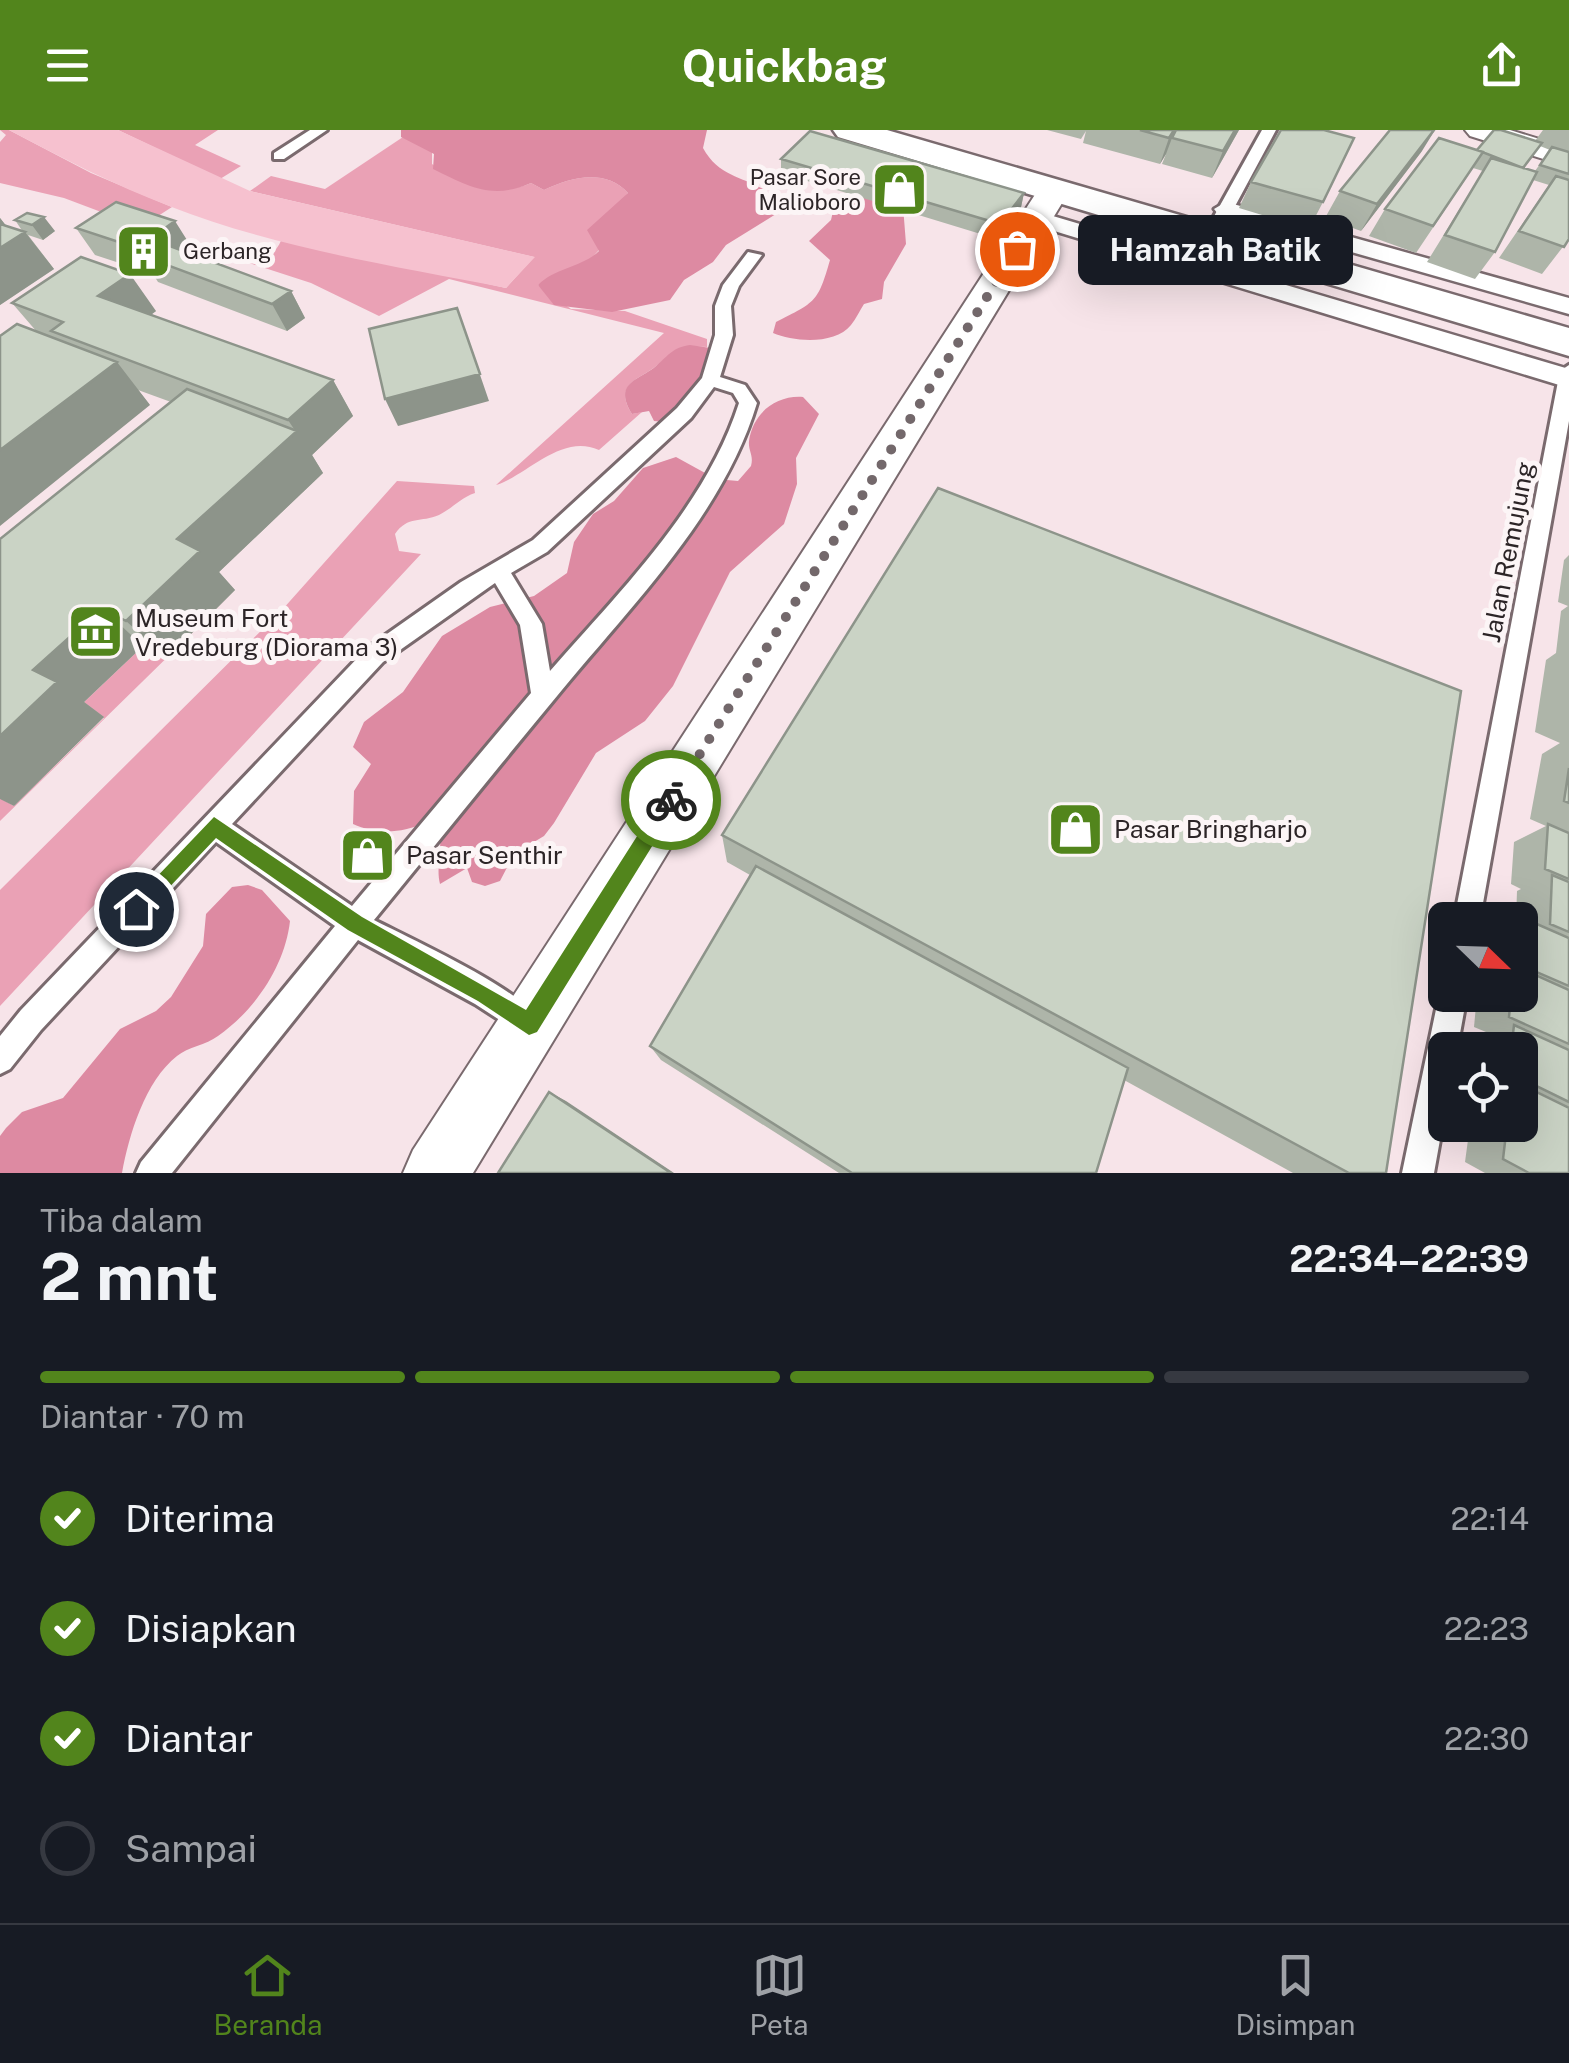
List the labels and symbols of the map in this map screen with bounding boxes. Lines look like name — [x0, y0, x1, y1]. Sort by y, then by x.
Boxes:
shop icon: Pasar Sore Malioboro — [870, 160, 930, 220]
place label: Pasar Sore Malioboro — [750, 164, 861, 215]
pin — [975, 207, 1060, 292]
callout: Hamzah Batik — [1077, 214, 1352, 284]
building icon: Gerbang — [114, 221, 174, 281]
place label: Gerbang — [183, 238, 272, 264]
street label: Jalan Remujung — [1476, 459, 1540, 645]
museum icon: Museum Fort Vredeburg (Diorama 3) — [66, 602, 126, 662]
place label: Museum Fort Vredeburg (Diorama 3) — [135, 603, 398, 662]
courier — [621, 750, 721, 850]
shop icon: Pasar Bringharjo — [1045, 799, 1105, 859]
place label: Pasar Bringharjo — [1114, 814, 1307, 844]
shop icon: Pasar Senthir — [337, 825, 397, 885]
place label: Pasar Senthir — [406, 840, 563, 870]
pin — [94, 867, 179, 952]
north arrow — [1428, 902, 1538, 1012]

